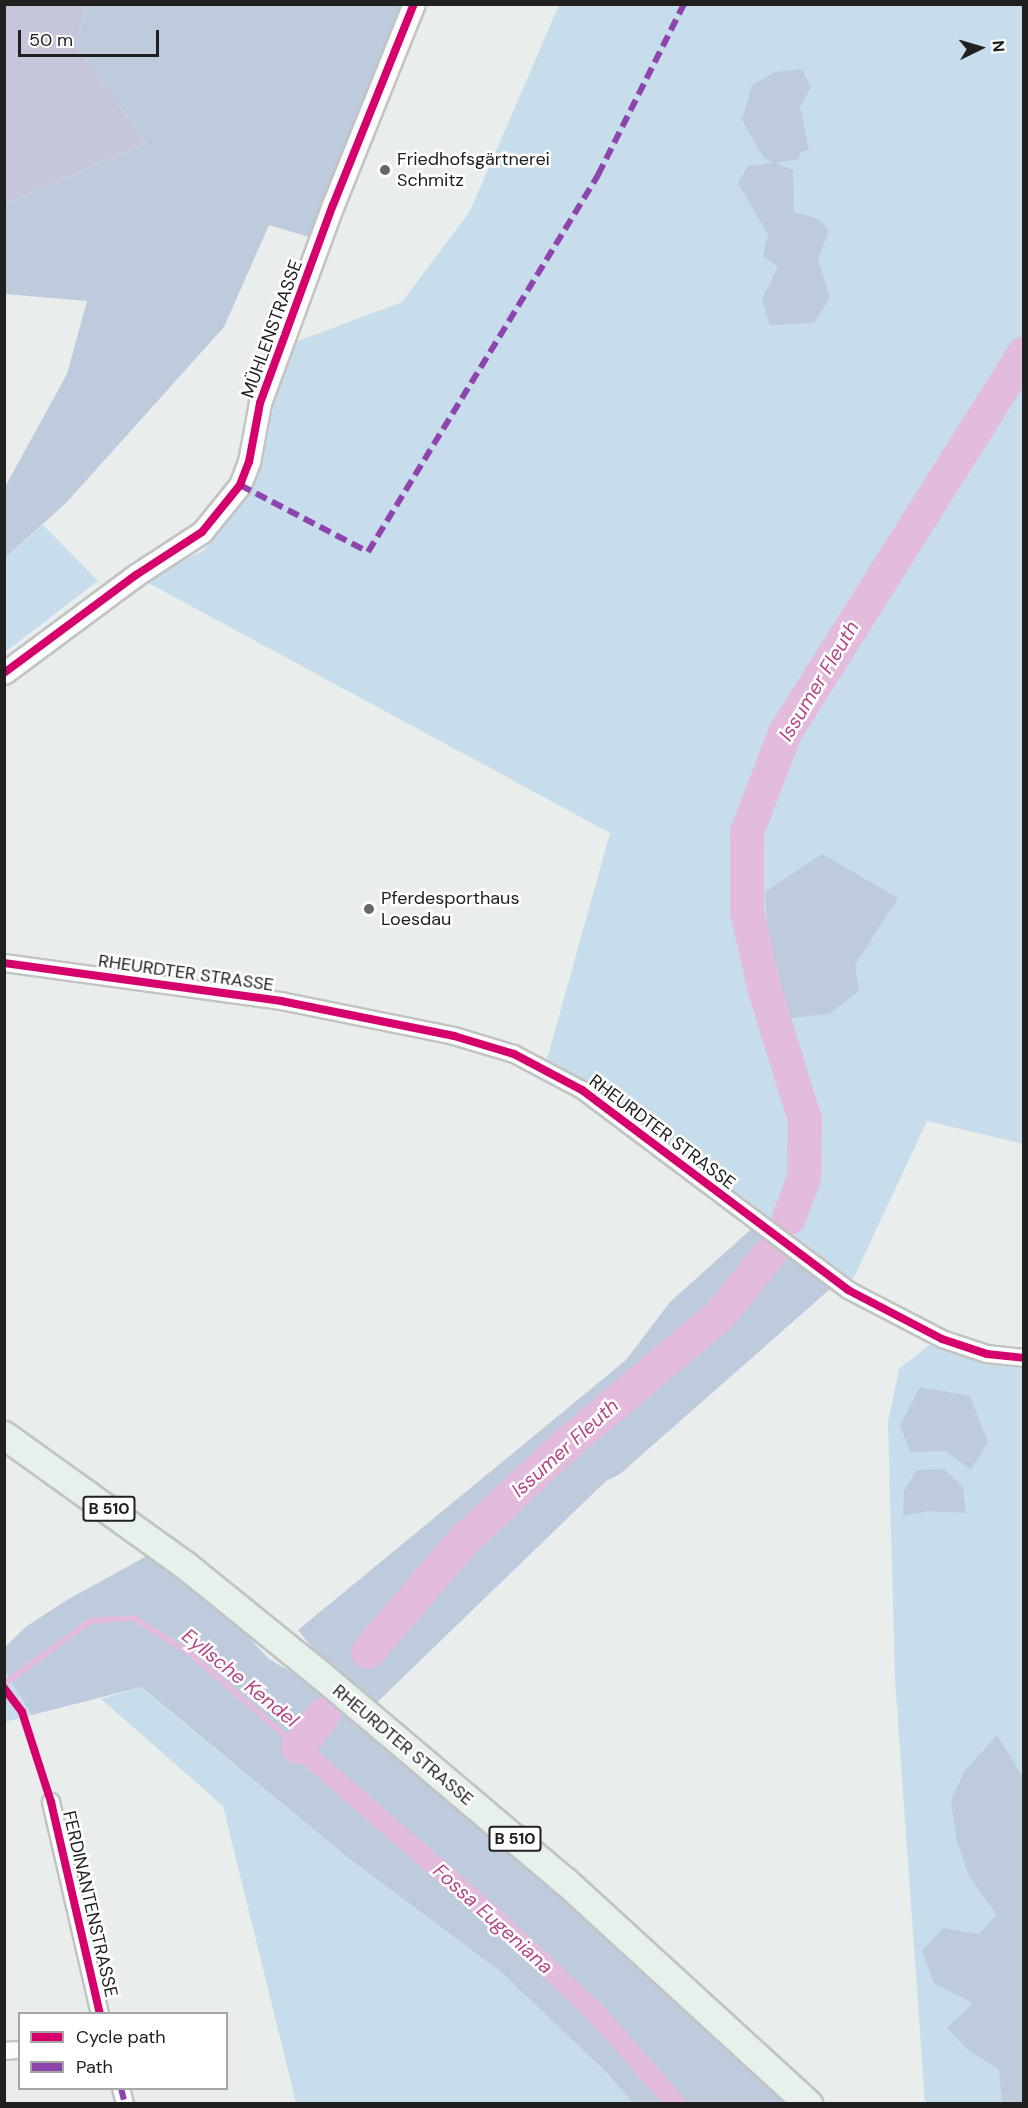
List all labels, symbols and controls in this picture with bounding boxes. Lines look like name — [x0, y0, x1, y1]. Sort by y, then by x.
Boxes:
scale bar — [21, 18, 162, 56]
north arrow — [950, 18, 1010, 78]
text: 50 m — [29, 28, 73, 52]
text: N — [987, 40, 1009, 53]
place label: Friedhofsgärtnerei Schmitz — [397, 149, 550, 192]
marker: Friedhofsgärtnerei Schmitz — [378, 163, 392, 177]
street label: MÜHLENSTRASSE — [237, 257, 307, 401]
water label: Issumer Fleuth — [774, 617, 864, 745]
place label: Pferdesporthaus Loesdau — [381, 888, 519, 930]
marker: Pferdesporthaus Loesdau — [362, 902, 376, 916]
street label: RHEURDTER STRASSE — [97, 950, 275, 996]
street label: RHEURDTER STRASSE — [585, 1070, 739, 1194]
water label: Issumer Fleuth — [507, 1394, 623, 1502]
road number: B 510 — [82, 1496, 136, 1522]
water label: Eyllsche Kendel — [177, 1624, 303, 1732]
street label: RHEURDTER STRASSE — [328, 1680, 478, 1810]
street label: FERDINANTENSTRASSE — [58, 1809, 122, 1999]
road number: B 510 — [488, 1826, 542, 1852]
water label: Fossa Eugeniana — [428, 1859, 558, 1979]
legend — [18, 2012, 228, 2090]
text: Cycle path — [76, 2025, 166, 2049]
text: Path — [76, 2055, 113, 2079]

